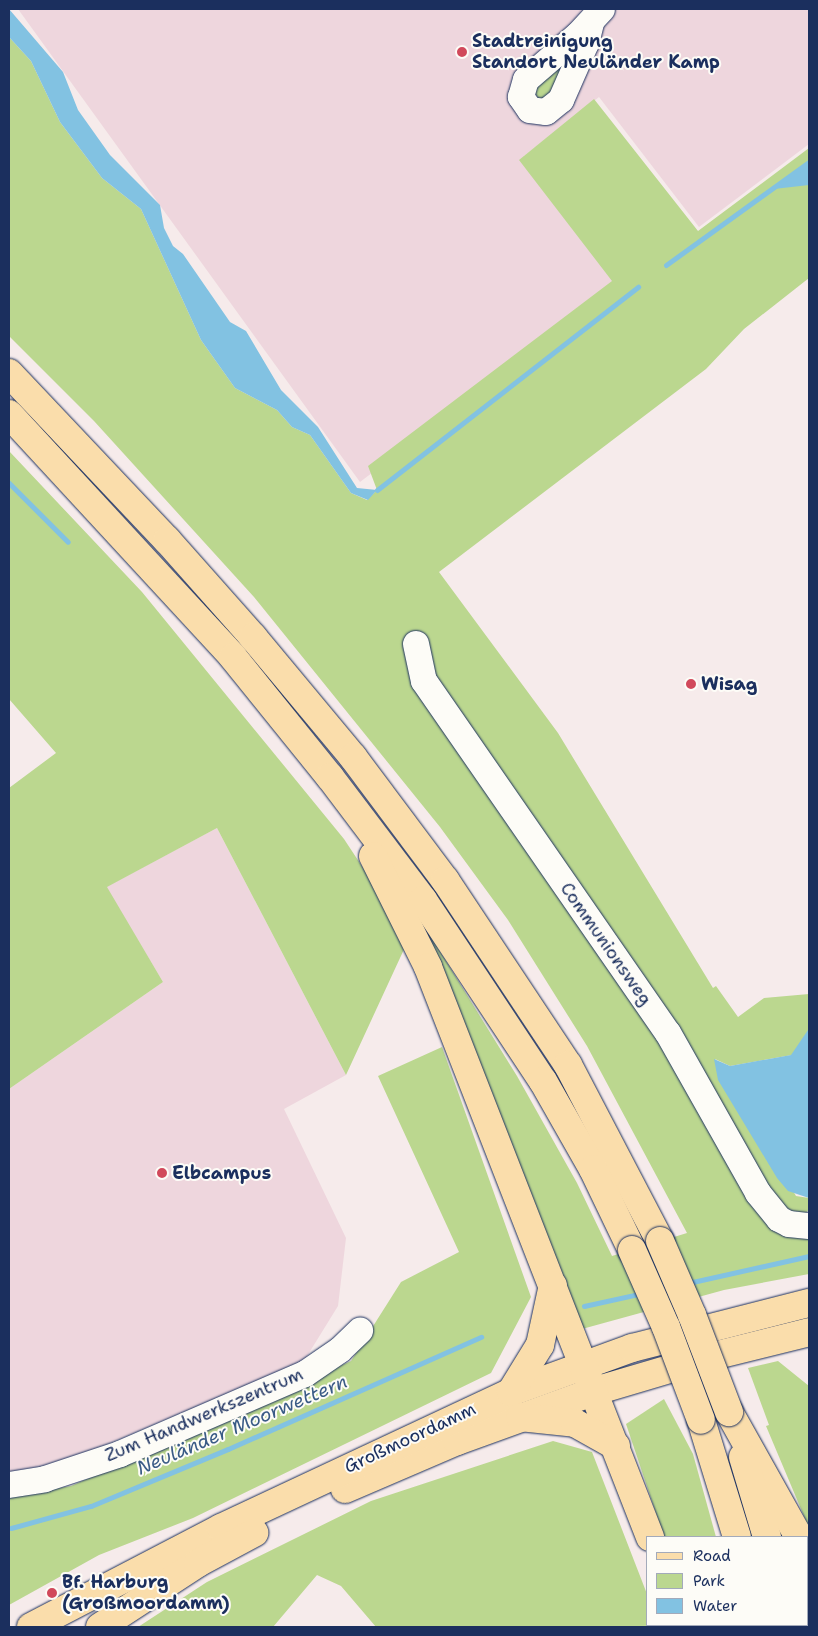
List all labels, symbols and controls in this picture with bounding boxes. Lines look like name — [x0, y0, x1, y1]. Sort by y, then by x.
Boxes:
place label: Stadtreinigung Standort Neuländer Kamp — [472, 31, 720, 74]
marker: Stadtreinigung Standort Neuländer Kamp — [456, 46, 468, 58]
place label: Wisag — [701, 673, 758, 695]
marker: Wisag — [685, 678, 697, 690]
street label: Communionsweg — [556, 878, 656, 1010]
place label: Elbcampus — [172, 1162, 271, 1184]
marker: Elbcampus — [156, 1167, 168, 1179]
street label: Zum Handwerkszentrum — [102, 1363, 306, 1467]
water label: Neuländer Moorwettern — [133, 1370, 351, 1480]
street label: Großmoordamm — [341, 1398, 479, 1478]
legend — [646, 1536, 808, 1626]
text: Road — [693, 1546, 731, 1566]
text: Park — [693, 1571, 725, 1591]
place label: Bf. Harburg (Großmoordamm) — [62, 1572, 230, 1615]
marker: Bf. Harburg (Großmoordamm) — [46, 1587, 58, 1599]
text: Water — [693, 1596, 737, 1616]

